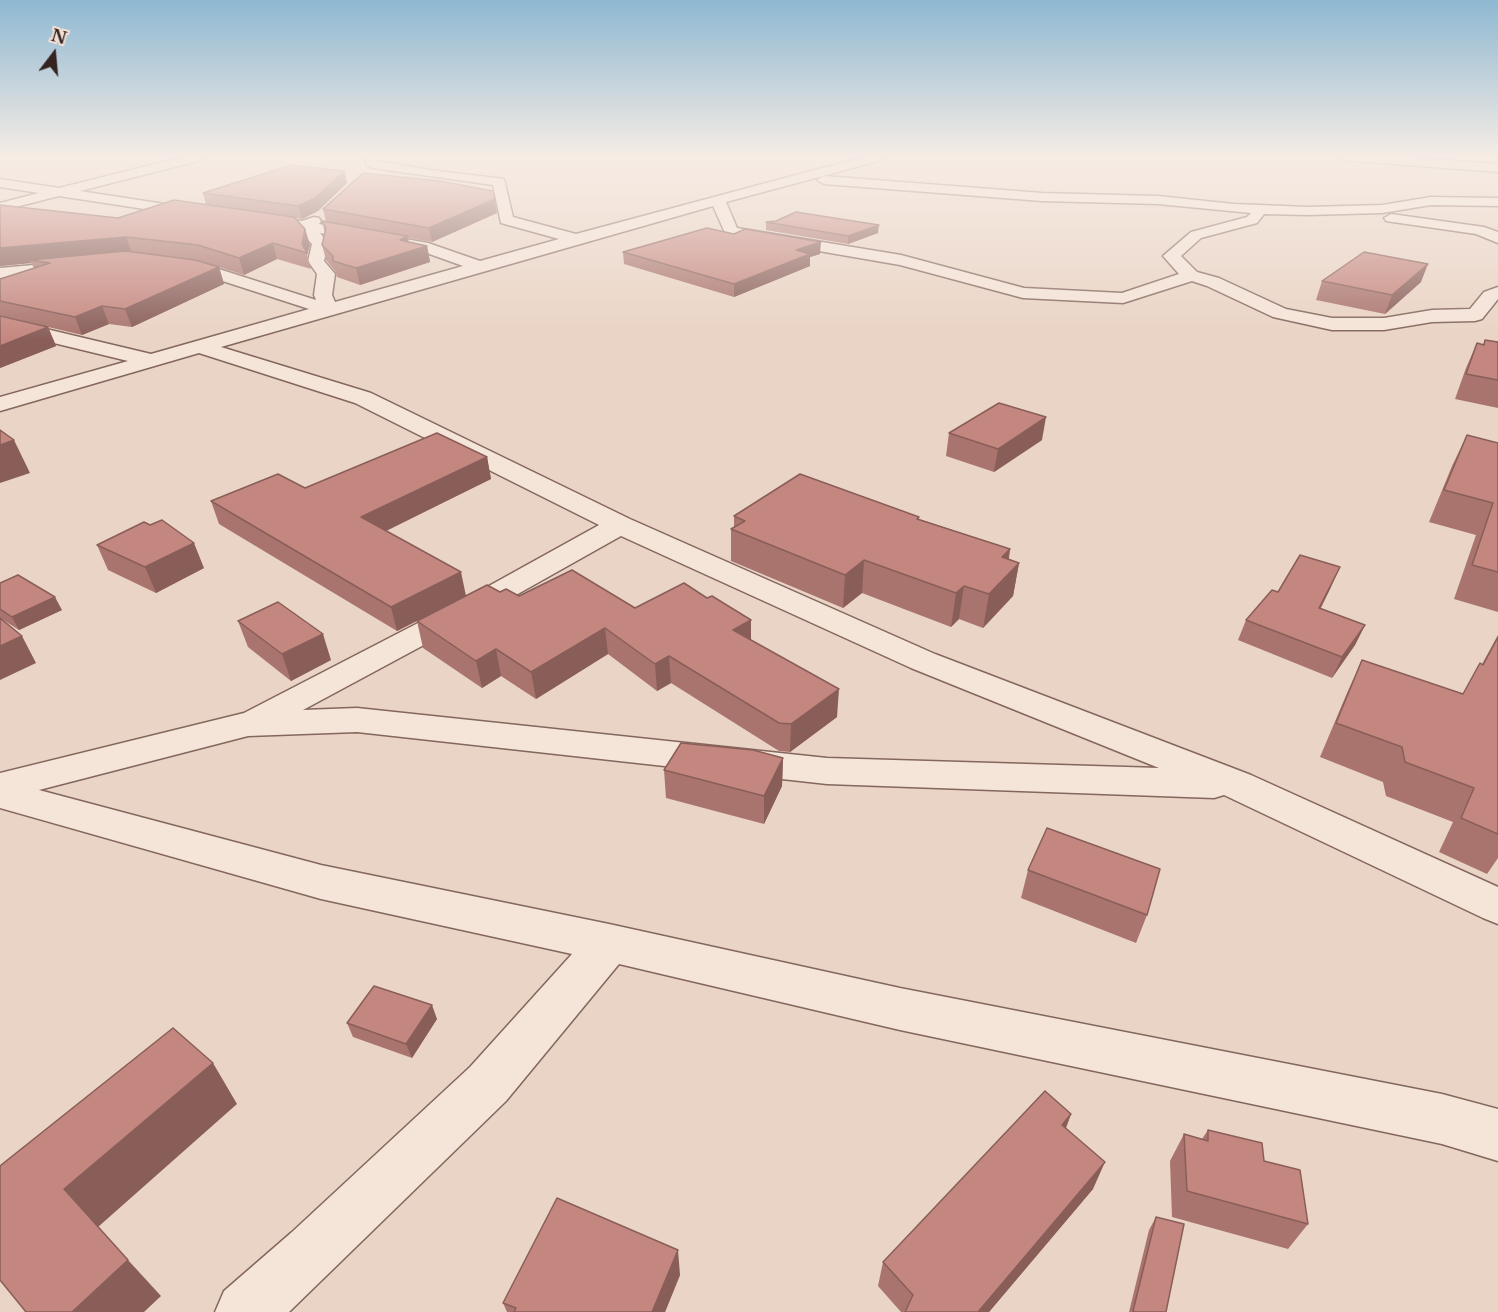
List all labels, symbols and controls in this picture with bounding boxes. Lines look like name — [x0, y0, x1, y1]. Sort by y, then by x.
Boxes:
north arrow — [24, 24, 84, 84]
text: N — [49, 25, 69, 48]

